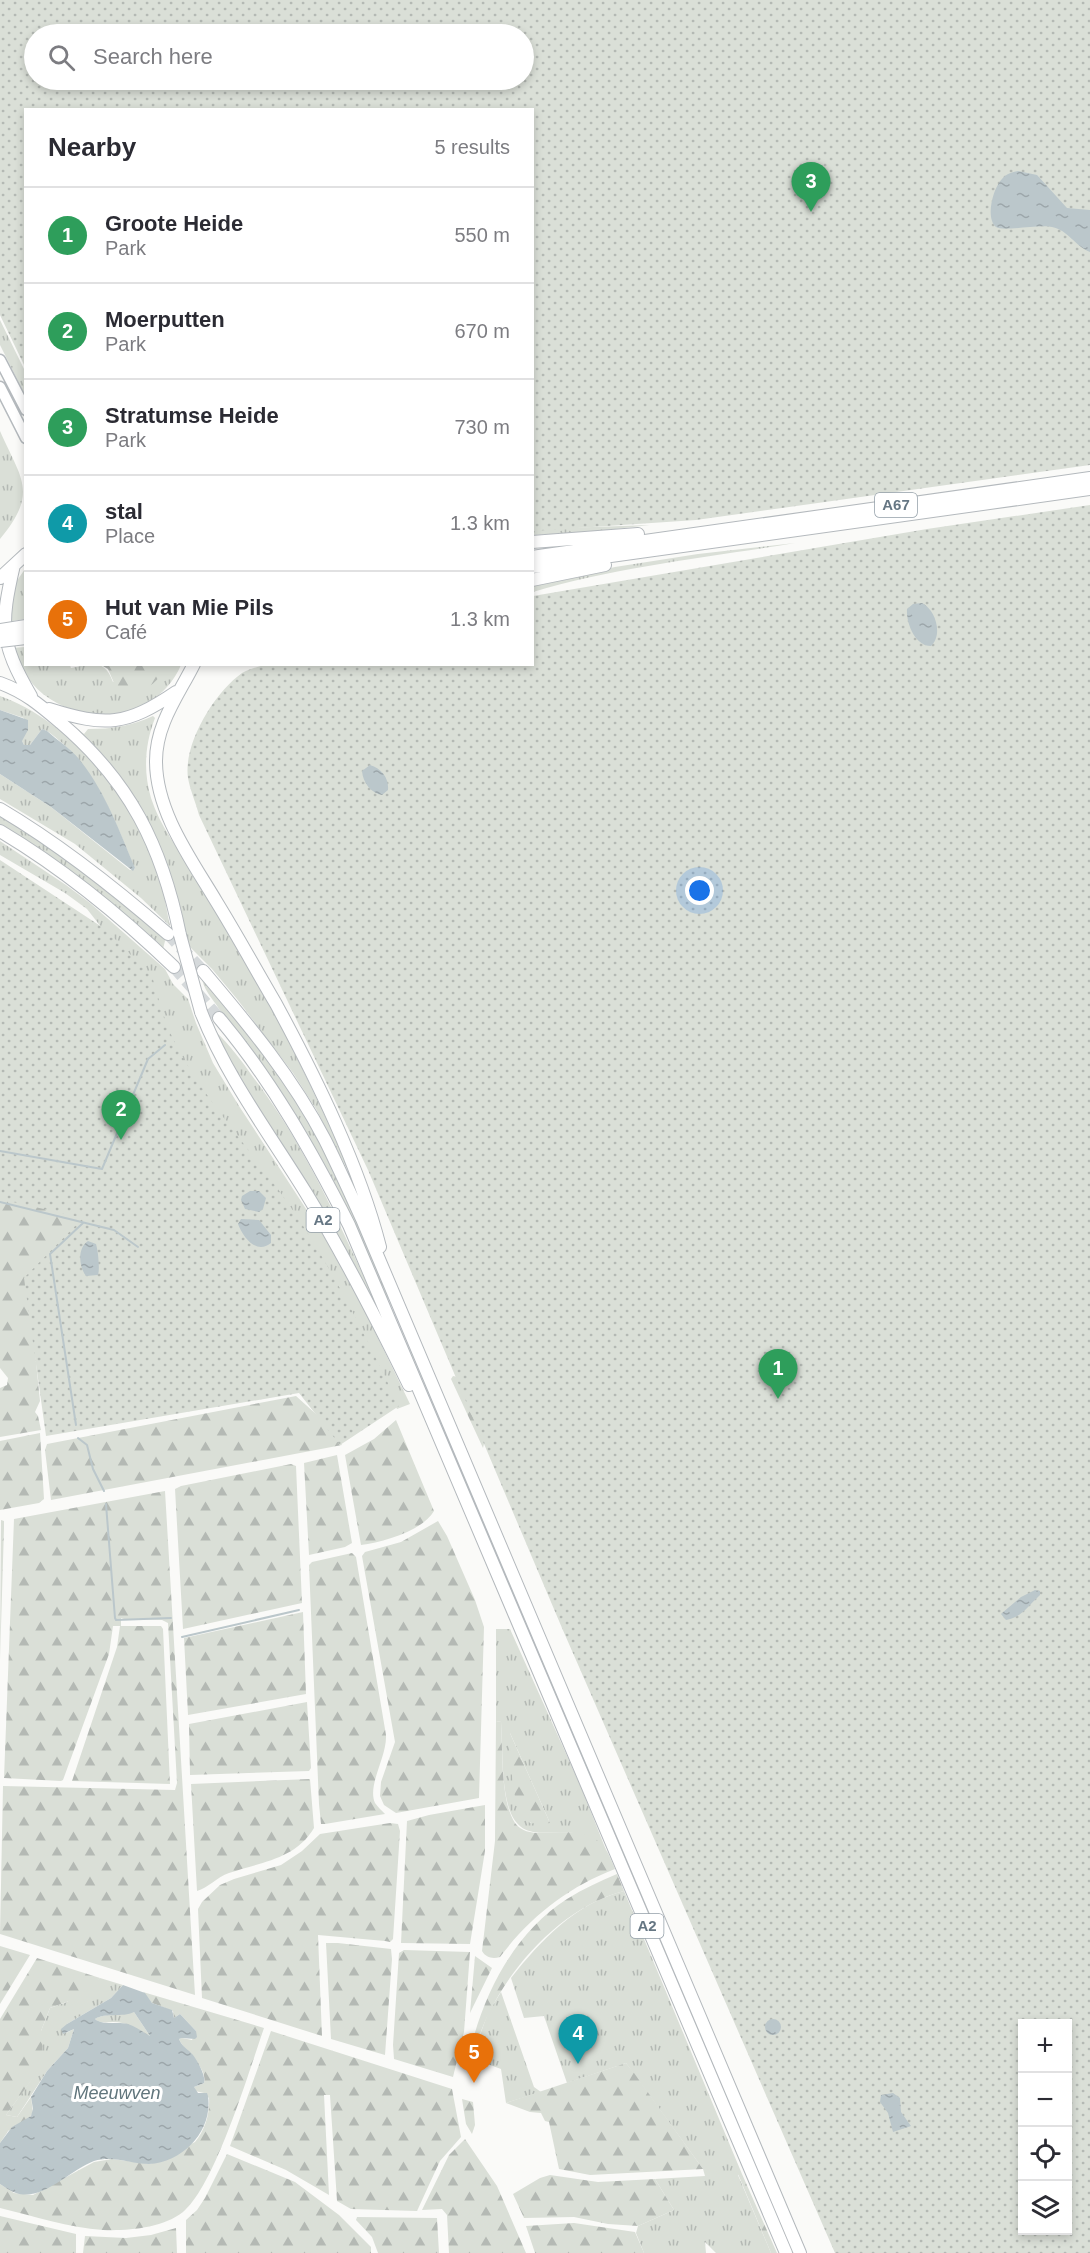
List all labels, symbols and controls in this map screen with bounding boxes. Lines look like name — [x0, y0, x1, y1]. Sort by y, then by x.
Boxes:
search box — [24, 24, 534, 90]
icon: search — [45, 41, 78, 74]
text: Search here — [93, 44, 213, 69]
text: Nearby — [48, 132, 136, 162]
text: 5 results — [434, 136, 510, 158]
pin: 3 — [792, 162, 830, 212]
text: Groote Heide — [105, 211, 243, 236]
text: 1 — [62, 224, 73, 246]
text: 550 m — [454, 224, 510, 246]
text: Park — [105, 237, 146, 259]
text: Moerputten — [105, 307, 225, 332]
text: 2 — [62, 320, 73, 342]
text: 670 m — [454, 320, 510, 342]
text: Park — [105, 333, 146, 355]
text: Stratumse Heide — [105, 403, 279, 428]
text: 3 — [62, 416, 73, 438]
text: 730 m — [454, 416, 510, 438]
text: Park — [105, 429, 146, 451]
road number: A67 — [875, 493, 917, 517]
text: stal — [105, 499, 143, 524]
text: 4 — [62, 512, 73, 534]
text: 1.3 km — [450, 512, 510, 534]
text: Place — [105, 525, 155, 547]
text: Hut van Mie Pils — [105, 595, 274, 620]
text: 5 — [62, 608, 73, 630]
text: 1.3 km — [450, 608, 510, 630]
text: Café — [105, 621, 147, 643]
your location — [685, 876, 714, 905]
pin: 2 — [102, 1090, 140, 1140]
road number: A2 — [306, 1208, 340, 1232]
pin: 1 — [758, 1350, 798, 1399]
road number: A2 — [630, 1914, 664, 1938]
pin: 4 — [558, 2014, 598, 2064]
map controls — [1018, 2019, 1072, 2235]
button: + — [1018, 2019, 1072, 2073]
pin: 5 — [454, 2034, 494, 2083]
button: − — [1018, 2073, 1072, 2127]
water label: Meeuwven — [73, 2083, 161, 2103]
button: locate — [1018, 2127, 1072, 2181]
button: layers — [1018, 2181, 1072, 2235]

